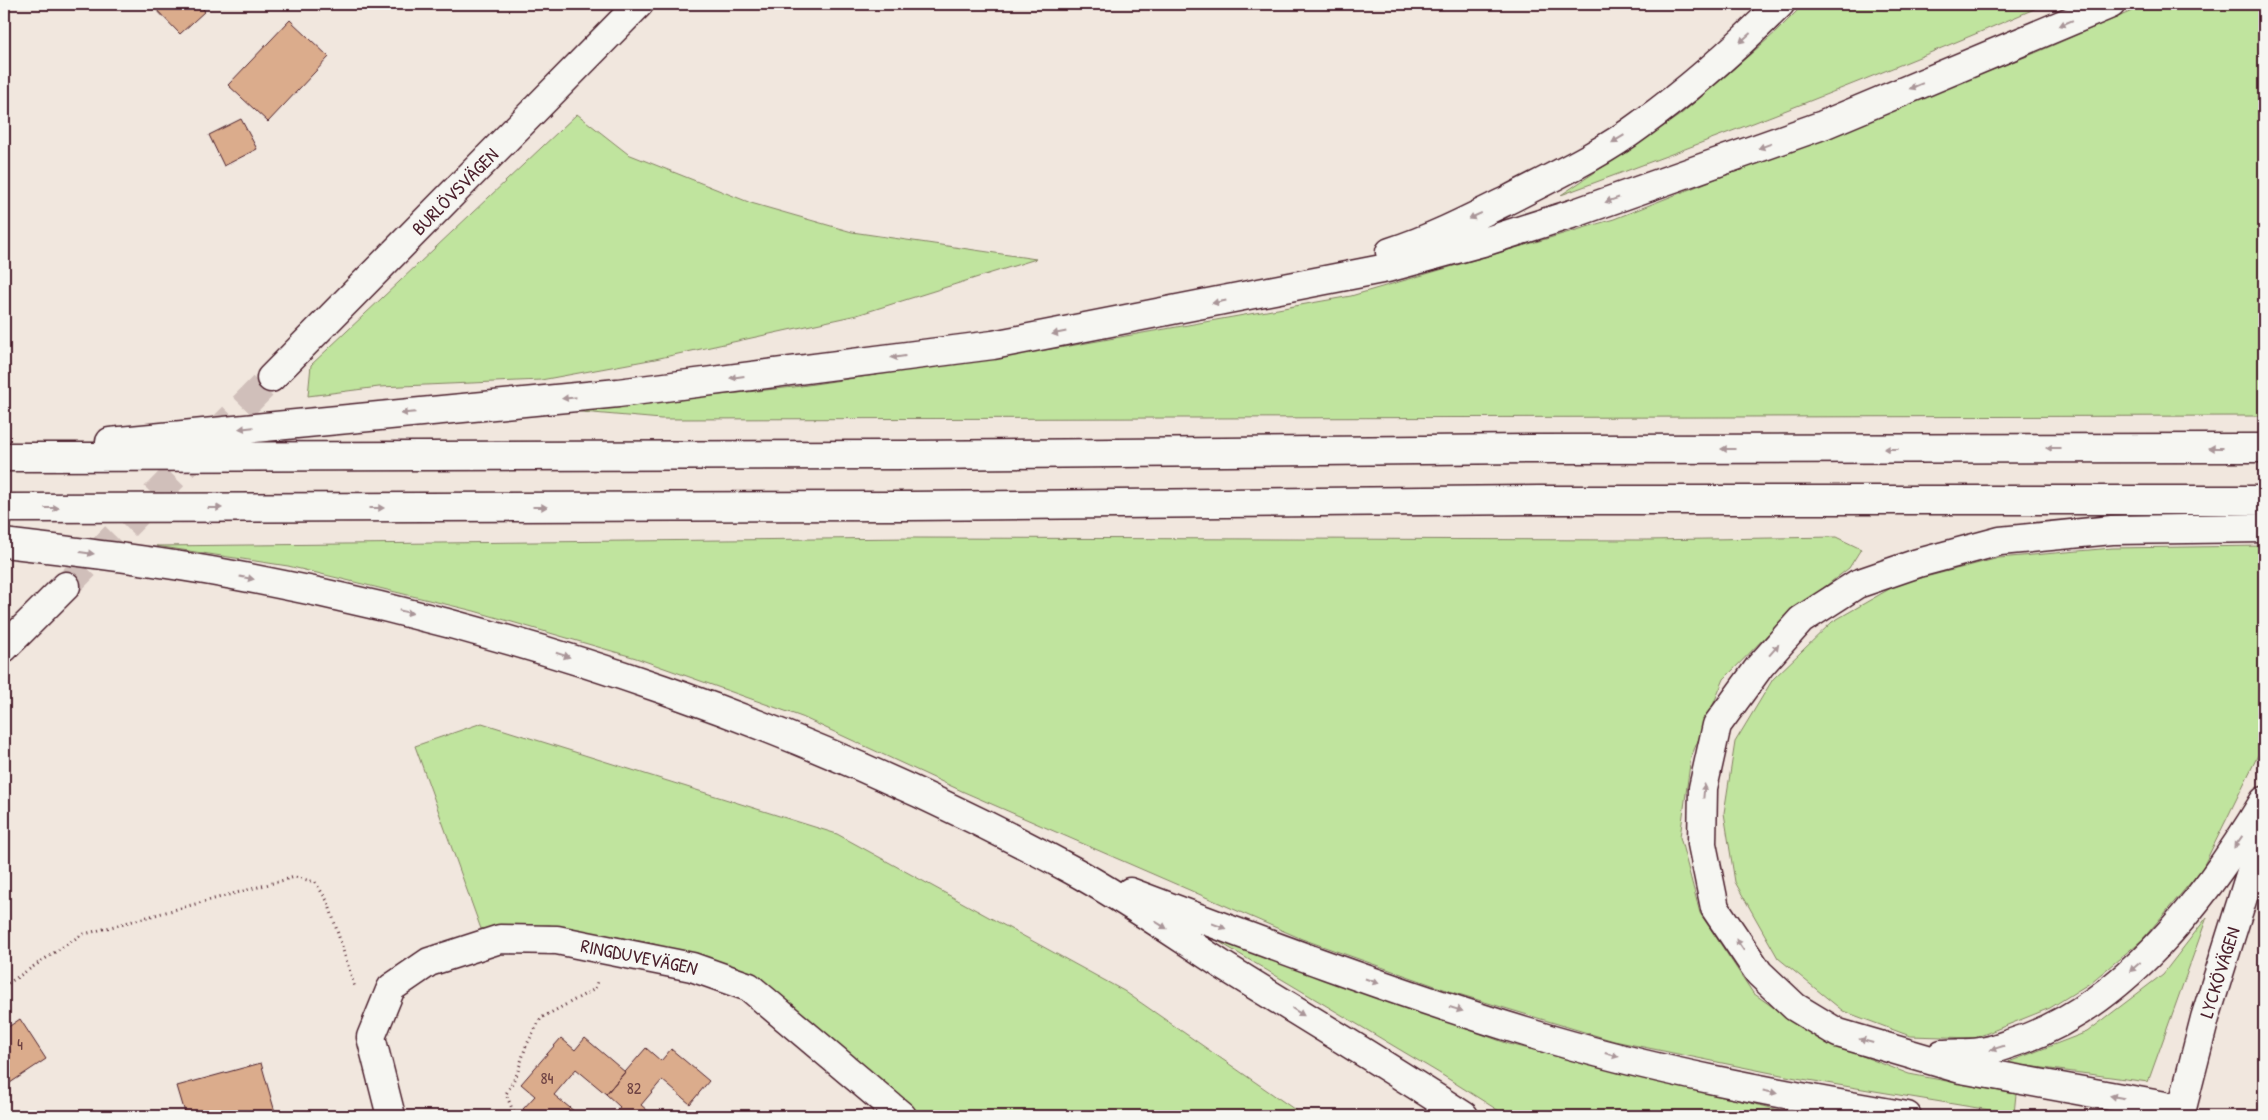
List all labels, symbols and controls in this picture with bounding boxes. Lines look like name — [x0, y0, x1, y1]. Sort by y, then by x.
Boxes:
one-way arrow — [2059, 19, 2073, 27]
one-way arrow — [1740, 32, 1752, 44]
one-way arrow — [1908, 82, 1923, 90]
one-way arrow — [1612, 134, 1625, 143]
street label: BURLÖVSVÄGEN — [406, 142, 504, 241]
one-way arrow — [1757, 142, 1772, 150]
one-way arrow — [1604, 196, 1619, 204]
one-way arrow — [1468, 212, 1482, 220]
one-way arrow — [1210, 299, 1226, 307]
one-way arrow — [1051, 329, 1067, 337]
one-way arrow — [890, 353, 906, 361]
one-way arrow — [729, 373, 745, 381]
one-way arrow — [561, 394, 577, 402]
one-way arrow — [399, 410, 415, 418]
one-way arrow — [237, 424, 253, 432]
one-way arrow — [2045, 444, 2061, 452]
one-way arrow — [2207, 444, 2223, 452]
one-way arrow — [1720, 445, 1736, 453]
one-way arrow — [1882, 445, 1898, 453]
one-way arrow — [532, 503, 548, 511]
one-way arrow — [45, 504, 61, 512]
one-way arrow — [207, 504, 223, 512]
one-way arrow — [370, 504, 386, 512]
one-way arrow — [79, 549, 95, 557]
one-way arrow — [240, 574, 255, 582]
one-way arrow — [399, 608, 414, 616]
one-way arrow — [1769, 643, 1780, 656]
one-way arrow — [555, 652, 570, 660]
one-way arrow — [1700, 783, 1708, 799]
one-way arrow — [2233, 835, 2243, 849]
one-way arrow — [1154, 921, 1167, 930]
one-way arrow — [1212, 922, 1227, 930]
street label: LYCKÖVÄGEN — [2193, 924, 2246, 1021]
street label: RINGDUVEVÄGEN — [579, 932, 701, 981]
one-way arrow — [1736, 938, 1745, 952]
one-way arrow — [2129, 961, 2141, 972]
one-way arrow — [1364, 978, 1379, 985]
one-way arrow — [1449, 1006, 1464, 1014]
one-way arrow — [1292, 1007, 1305, 1017]
house number: 4 — [17, 1033, 23, 1055]
one-way arrow — [1858, 1036, 1873, 1044]
one-way arrow — [1989, 1045, 2004, 1052]
one-way arrow — [1605, 1051, 1620, 1059]
house number: 84 — [541, 1067, 553, 1089]
house number: 82 — [627, 1077, 642, 1099]
one-way arrow — [1763, 1088, 1778, 1096]
one-way arrow — [2108, 1093, 2124, 1101]

